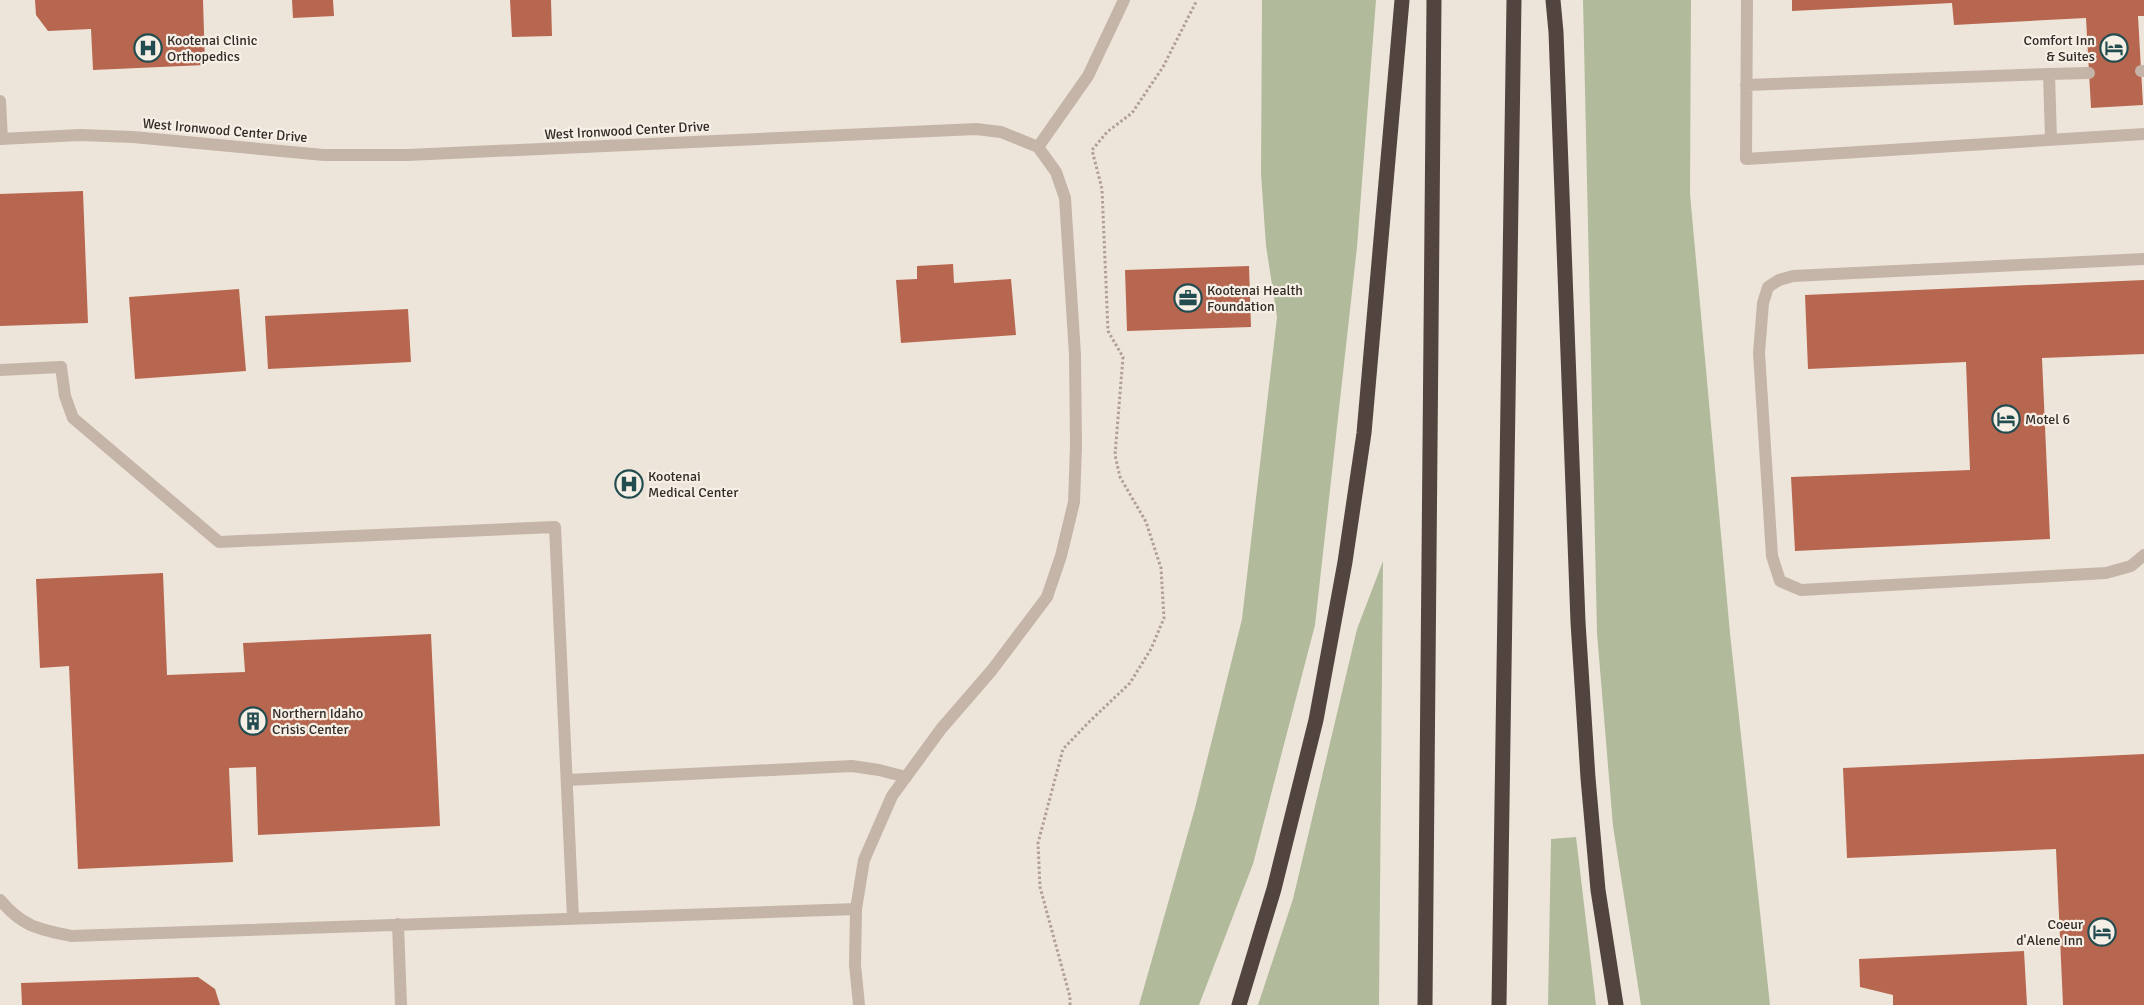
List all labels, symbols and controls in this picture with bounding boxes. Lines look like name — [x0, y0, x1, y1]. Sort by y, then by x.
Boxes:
place label: Kootenai Clinic Orthopedics — [167, 32, 258, 65]
place label: Comfort Inn & Suites — [2024, 32, 2095, 65]
hospital icon: Kootenai Clinic Orthopedics — [133, 33, 163, 63]
hotel icon: Comfort Inn & Suites — [2099, 33, 2129, 63]
street label: West Ironwood Center Drive — [142, 115, 308, 146]
street label: West Ironwood Center Drive — [544, 118, 710, 143]
place label: Kootenai Health Foundation — [1207, 282, 1303, 315]
office icon: Kootenai Health Foundation — [1173, 283, 1203, 313]
hotel icon: Motel 6 — [1991, 404, 2021, 434]
place label: Motel 6 — [2025, 411, 2070, 428]
place label: Kootenai Medical Center — [648, 468, 739, 501]
hospital icon: Kootenai Medical Center — [614, 469, 644, 499]
place label: Northern Idaho Crisis Center — [272, 705, 363, 738]
building icon: Northern Idaho Crisis Center — [238, 706, 268, 736]
place label: Coeur d'Alene Inn — [2016, 916, 2084, 949]
hotel icon: Coeur d'Alene Inn — [2087, 917, 2117, 947]

